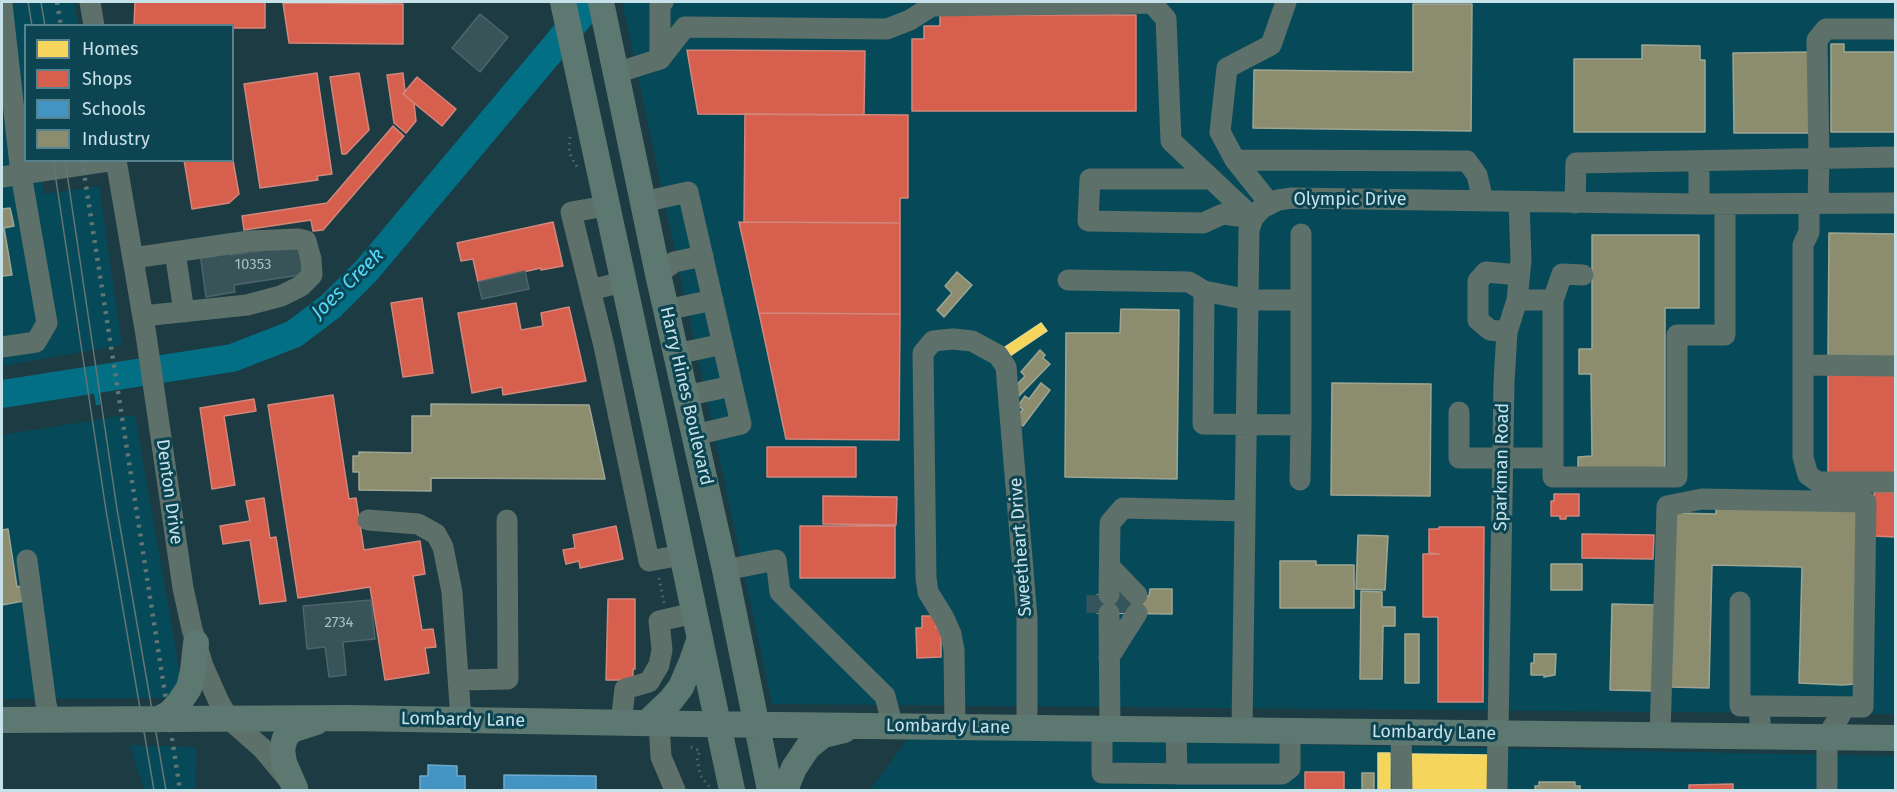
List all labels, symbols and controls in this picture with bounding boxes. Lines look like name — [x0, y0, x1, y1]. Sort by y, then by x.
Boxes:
legend — [24, 24, 234, 162]
text: Homes — [82, 38, 138, 60]
text: Shops — [82, 68, 132, 90]
text: Schools — [82, 98, 146, 120]
text: Industry — [82, 128, 150, 150]
street label: Olympic Drive — [1293, 189, 1407, 211]
water label: Joes Creek — [307, 244, 389, 324]
house number: 10353 — [234, 256, 272, 274]
street label: Harry Hines Boulevard — [655, 305, 717, 487]
street label: Sparkman Road — [1490, 403, 1514, 531]
street label: Denton Drive — [151, 438, 187, 546]
street label: Sweetheart Drive — [1005, 477, 1037, 617]
house number: 2734 — [324, 614, 354, 632]
street label: Lombardy Lane — [401, 708, 525, 732]
street label: Lombardy Lane — [886, 715, 1010, 739]
street label: Lombardy Lane — [1372, 721, 1496, 745]

